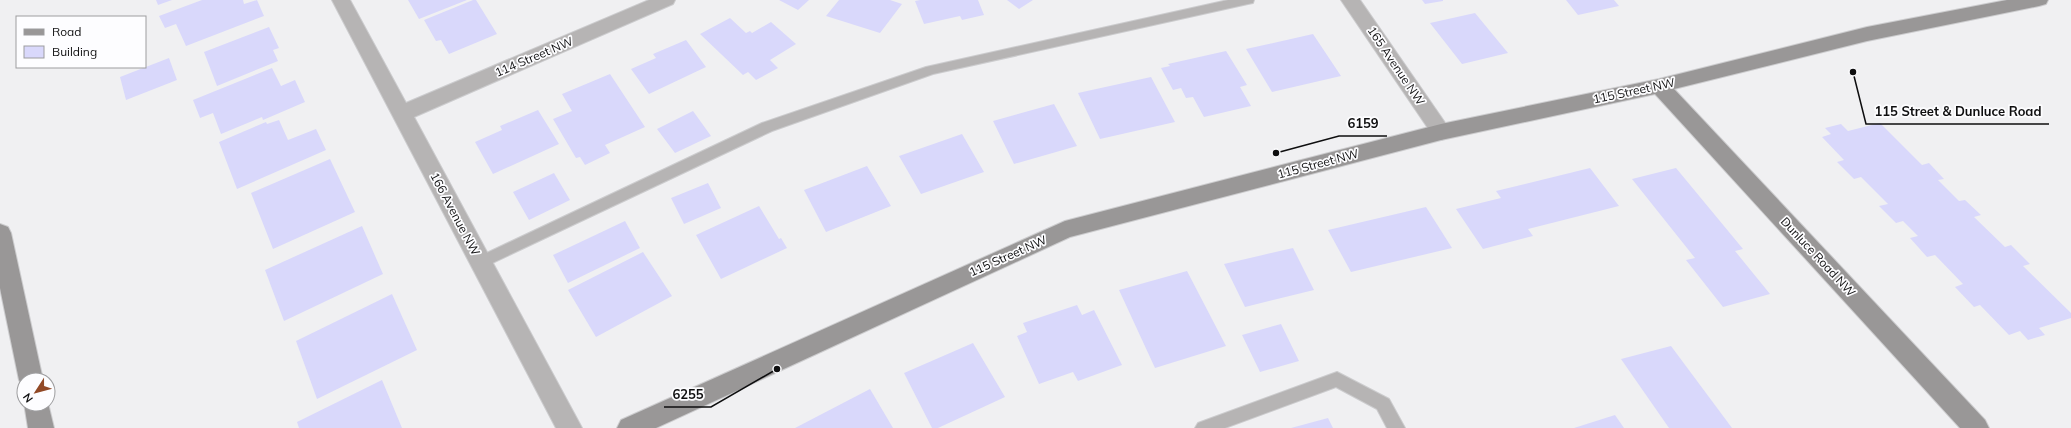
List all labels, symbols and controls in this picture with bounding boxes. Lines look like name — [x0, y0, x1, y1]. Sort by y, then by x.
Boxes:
legend — [16, 16, 146, 68]
street label: 165 Avenue NW — [1364, 23, 1428, 108]
text: Road — [52, 24, 81, 39]
street label: 114 Street NW — [493, 33, 575, 80]
text: Building — [52, 44, 97, 59]
street label: 115 Street NW — [1592, 75, 1676, 107]
callout: 115 Street & Dunluce Road — [1866, 99, 2049, 124]
text: 115 Street & Dunluce Road — [1875, 103, 2041, 119]
callout: 6159 — [1339, 111, 1387, 136]
text: 6159 — [1347, 115, 1379, 131]
street label: 115 Street NW — [1276, 145, 1360, 182]
street label: 166 Avenue NW — [427, 170, 484, 258]
street label: Dunluce Road NW — [1778, 214, 1859, 299]
street label: 115 Street NW — [967, 232, 1049, 279]
north arrow — [16, 372, 56, 412]
callout: 6255 — [664, 382, 711, 407]
text: 6255 — [672, 386, 704, 402]
text: N — [20, 390, 36, 405]

